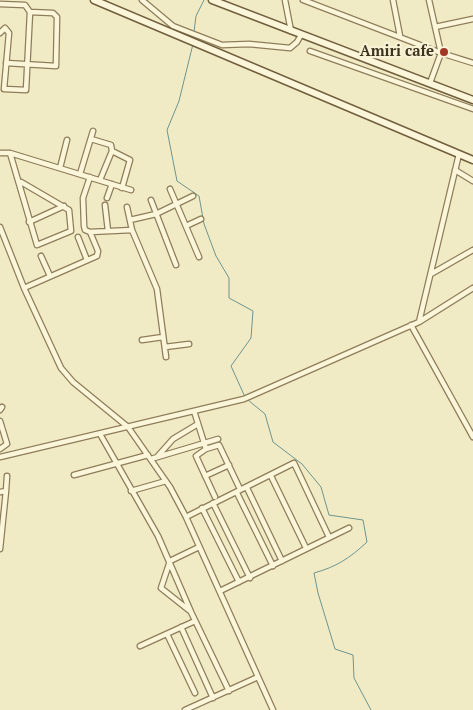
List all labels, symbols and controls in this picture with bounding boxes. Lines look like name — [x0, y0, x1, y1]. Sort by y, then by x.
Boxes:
place label: Amiri cafe — [360, 43, 434, 61]
marker: Amiri cafe — [438, 46, 450, 58]

